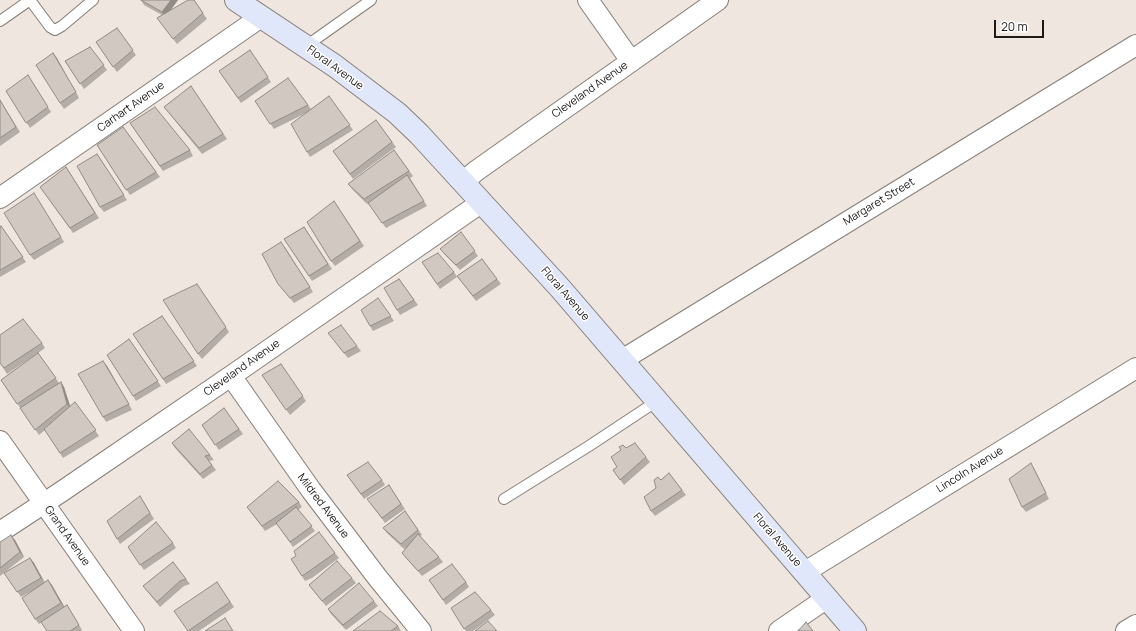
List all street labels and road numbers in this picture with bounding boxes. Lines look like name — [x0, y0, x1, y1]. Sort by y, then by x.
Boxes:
street label: Floral Avenue — [304, 43, 366, 93]
street label: Cleveland Avenue — [549, 59, 631, 121]
street label: Carhart Avenue — [95, 79, 167, 135]
street label: Margaret Street — [841, 176, 917, 228]
street label: Floral Avenue — [538, 264, 592, 324]
street label: Cleveland Avenue — [201, 337, 283, 399]
street label: Lincoln Avenue — [934, 444, 1006, 496]
street label: Mildred Avenue — [294, 471, 352, 541]
street label: Grand Avenue — [41, 503, 93, 569]
street label: Floral Avenue — [750, 510, 804, 570]

